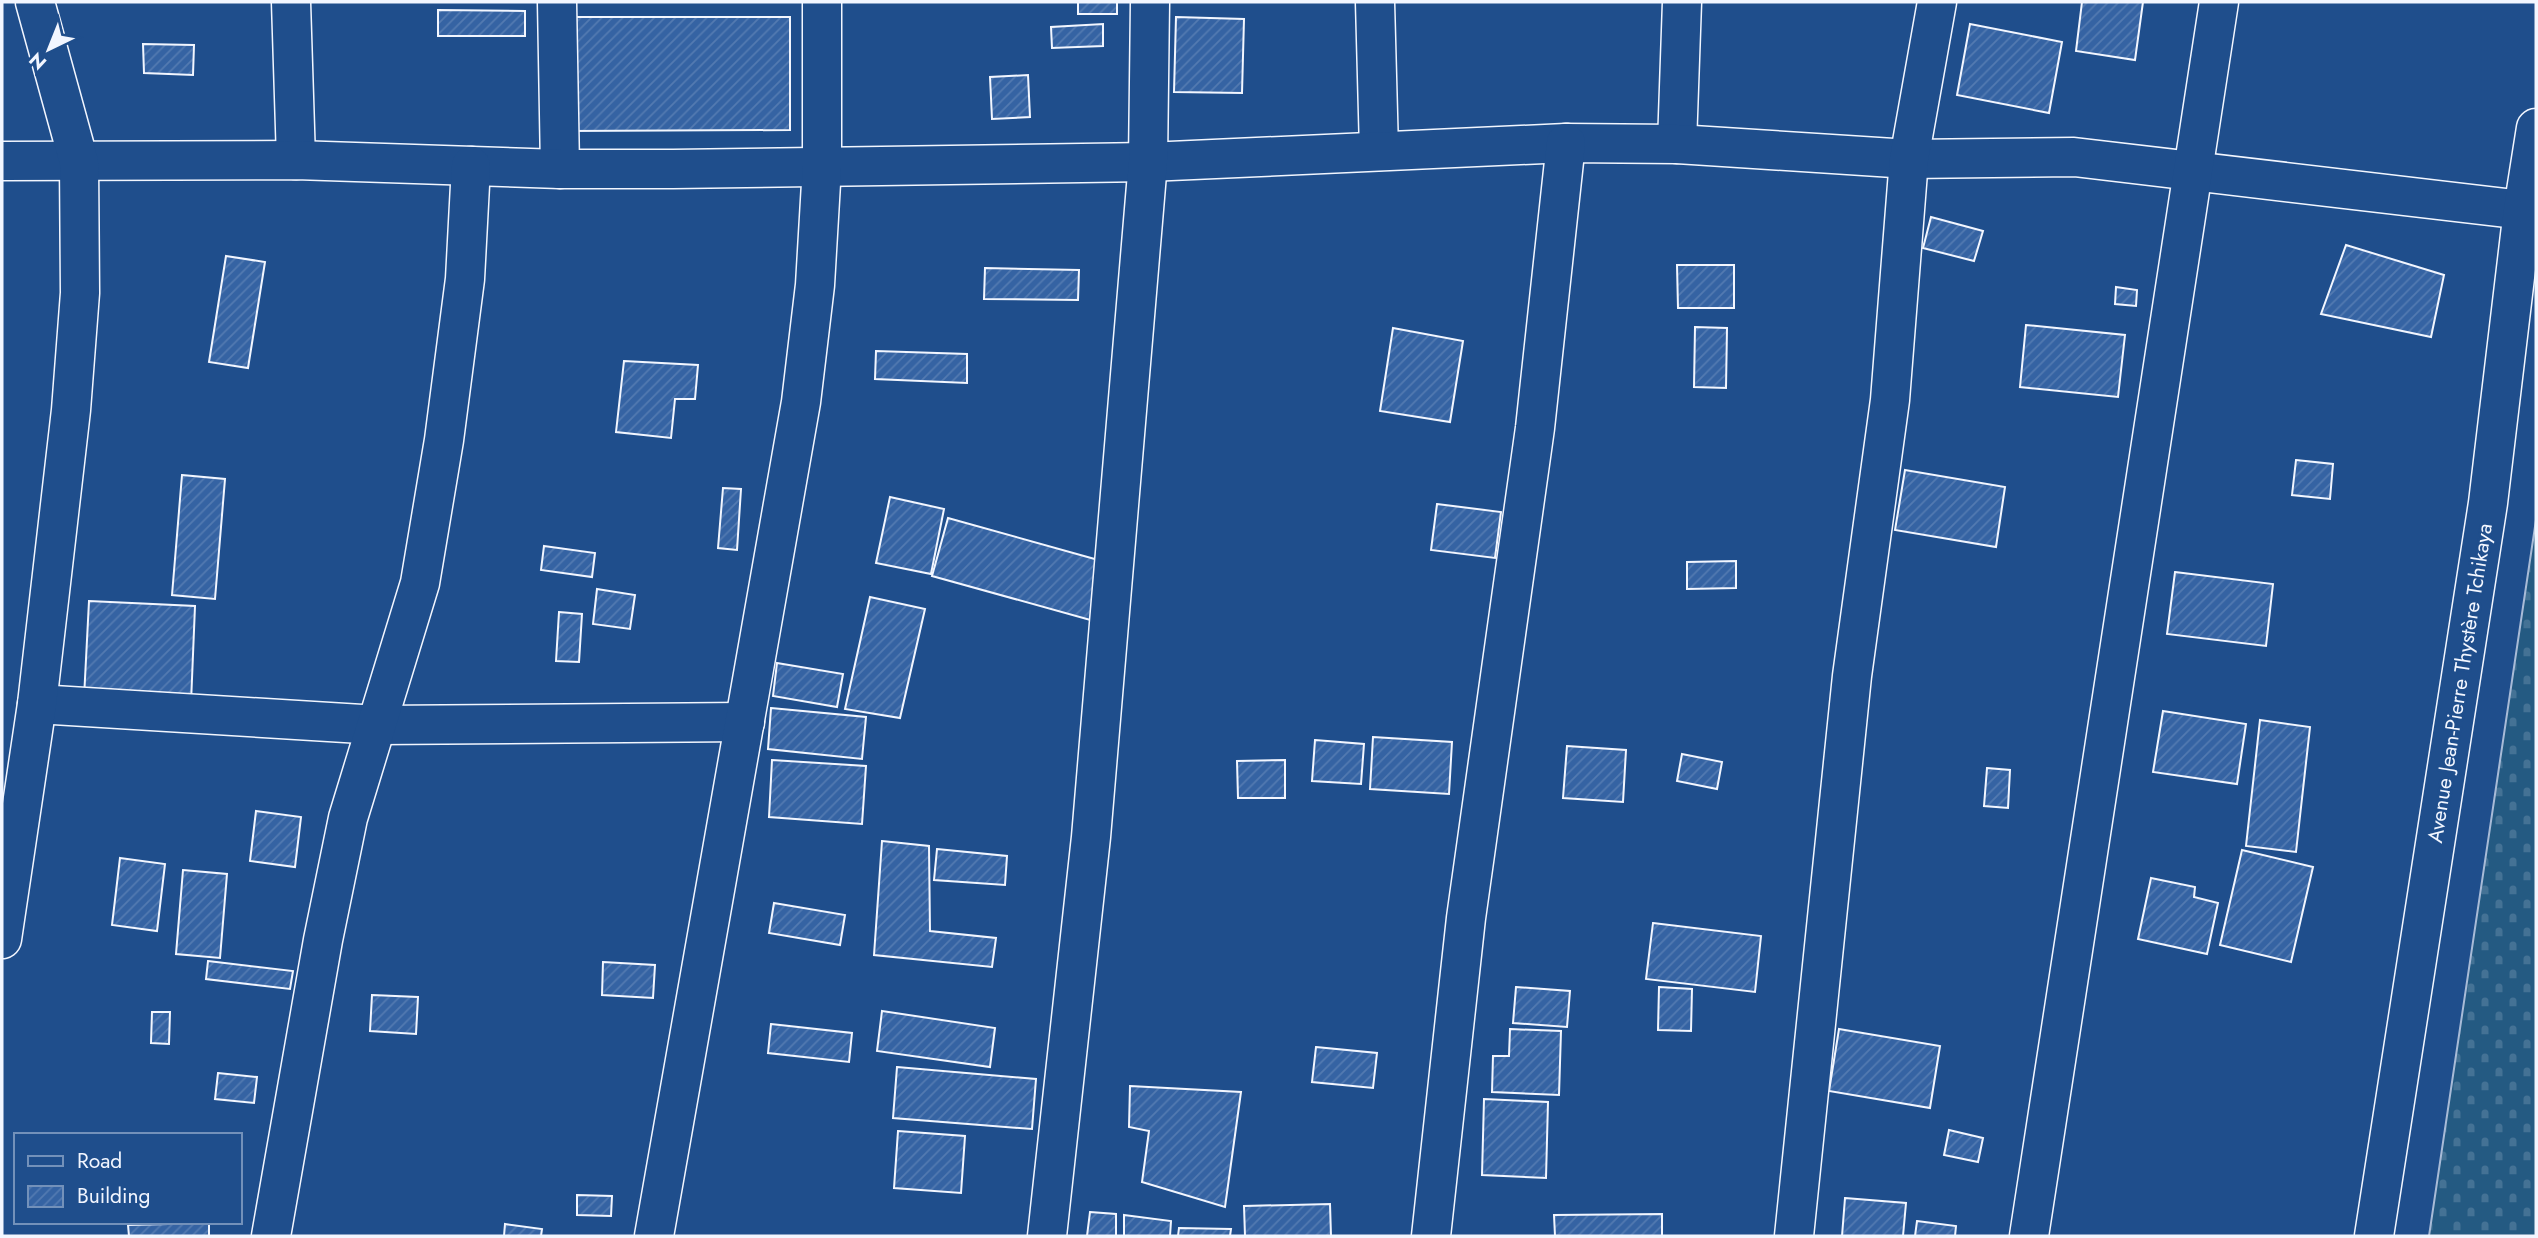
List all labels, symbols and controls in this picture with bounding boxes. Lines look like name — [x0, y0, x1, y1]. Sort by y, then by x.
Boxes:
north arrow — [14, 14, 84, 84]
text: N — [23, 46, 52, 76]
street label: Avenue Jean-Pierre Thystère Tchikaya — [2420, 521, 2500, 845]
legend — [14, 1133, 242, 1224]
text: Road — [77, 1146, 122, 1176]
text: Building — [77, 1181, 150, 1211]

